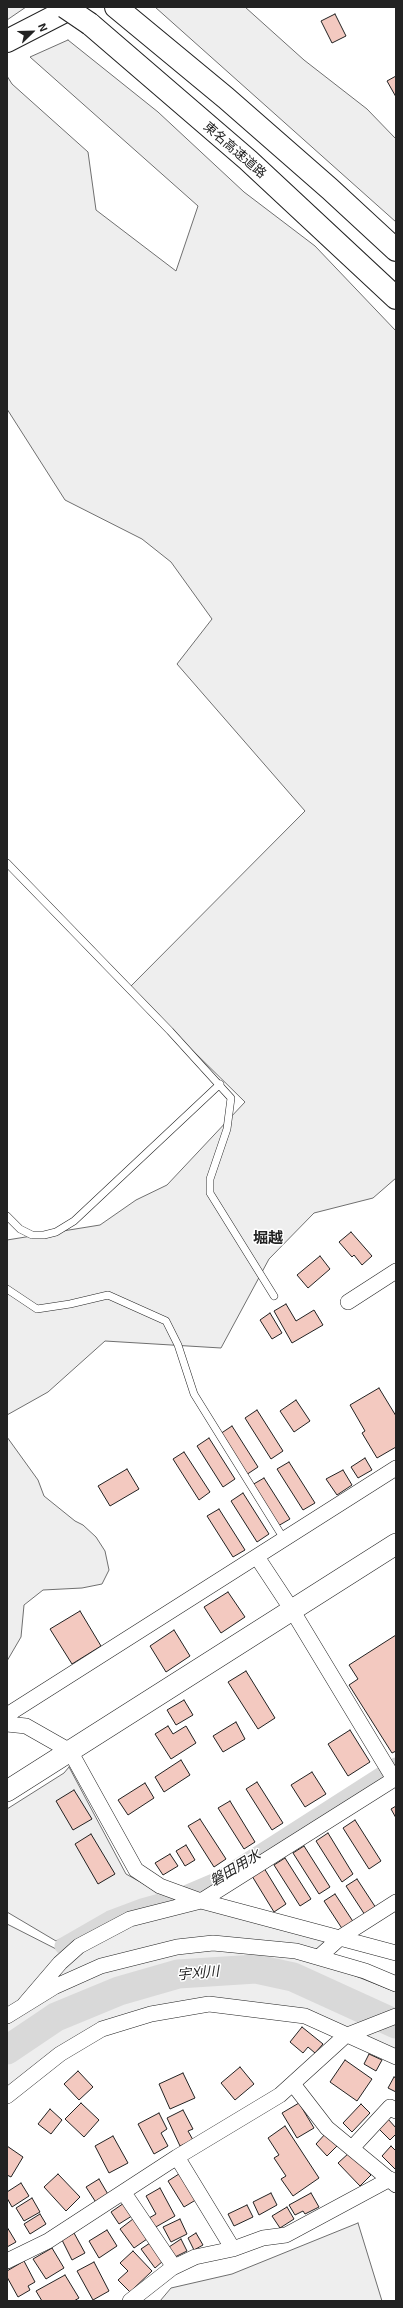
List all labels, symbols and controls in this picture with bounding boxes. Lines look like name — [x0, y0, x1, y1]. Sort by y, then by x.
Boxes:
north arrow — [12, 12, 52, 52]
text: N — [36, 21, 51, 33]
street label: 東名高速道路 — [200, 119, 270, 181]
district label: 堀越 — [253, 1229, 283, 1247]
water label: 磐田用水 — [207, 1846, 263, 1890]
water label: 宇刈川 — [176, 1963, 220, 1983]

